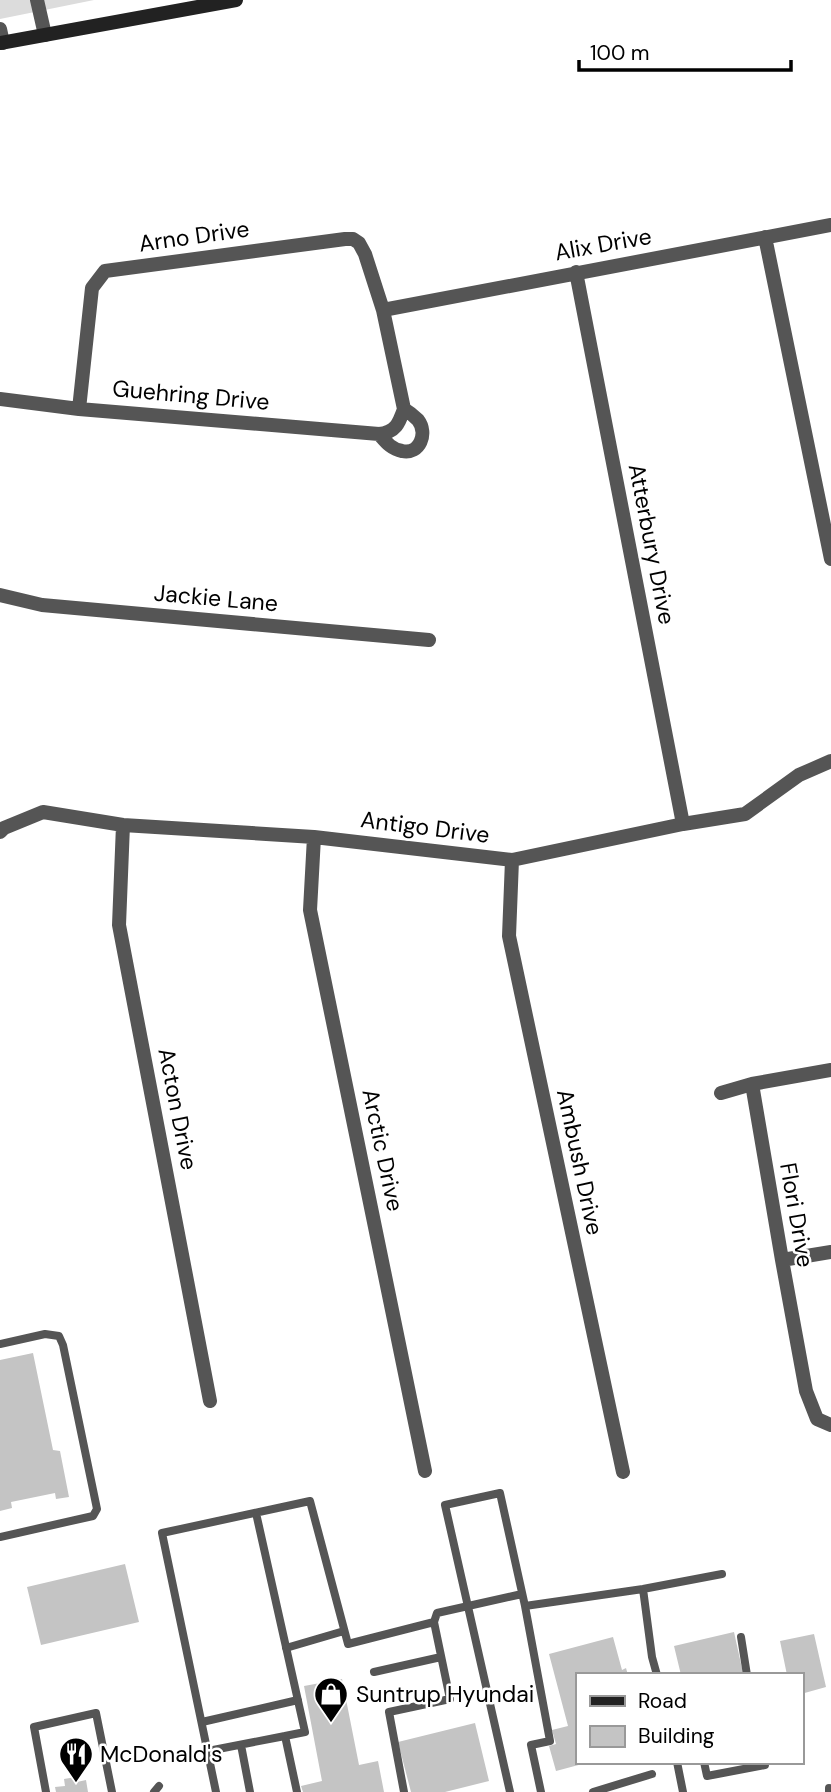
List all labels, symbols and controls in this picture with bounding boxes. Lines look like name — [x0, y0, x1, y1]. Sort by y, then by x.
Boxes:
scale bar — [579, 28, 791, 72]
text: 100 m — [590, 39, 650, 67]
street label: Arno Drive — [137, 213, 251, 259]
street label: Alix Drive — [552, 221, 654, 267]
street label: Guehring Drive — [111, 373, 271, 417]
street label: Atterbury Drive — [622, 461, 682, 627]
street label: Jackie Lane — [153, 578, 279, 618]
street label: Antigo Drive — [359, 804, 491, 850]
street label: Acton Drive — [151, 1045, 205, 1173]
street label: Arctic Drive — [355, 1086, 411, 1214]
street label: Ambush Drive — [550, 1086, 610, 1238]
street label: Flori Drive — [773, 1160, 821, 1270]
legend — [576, 1673, 803, 1764]
shop icon: Suntrup Hyundai — [312, 1675, 350, 1724]
place label: Suntrup Hyundai — [356, 1679, 534, 1709]
text: Road — [638, 1687, 687, 1715]
text: Building — [638, 1722, 715, 1750]
restaurant icon: McDonald's — [57, 1735, 95, 1784]
place label: McDonald's — [100, 1739, 222, 1769]

